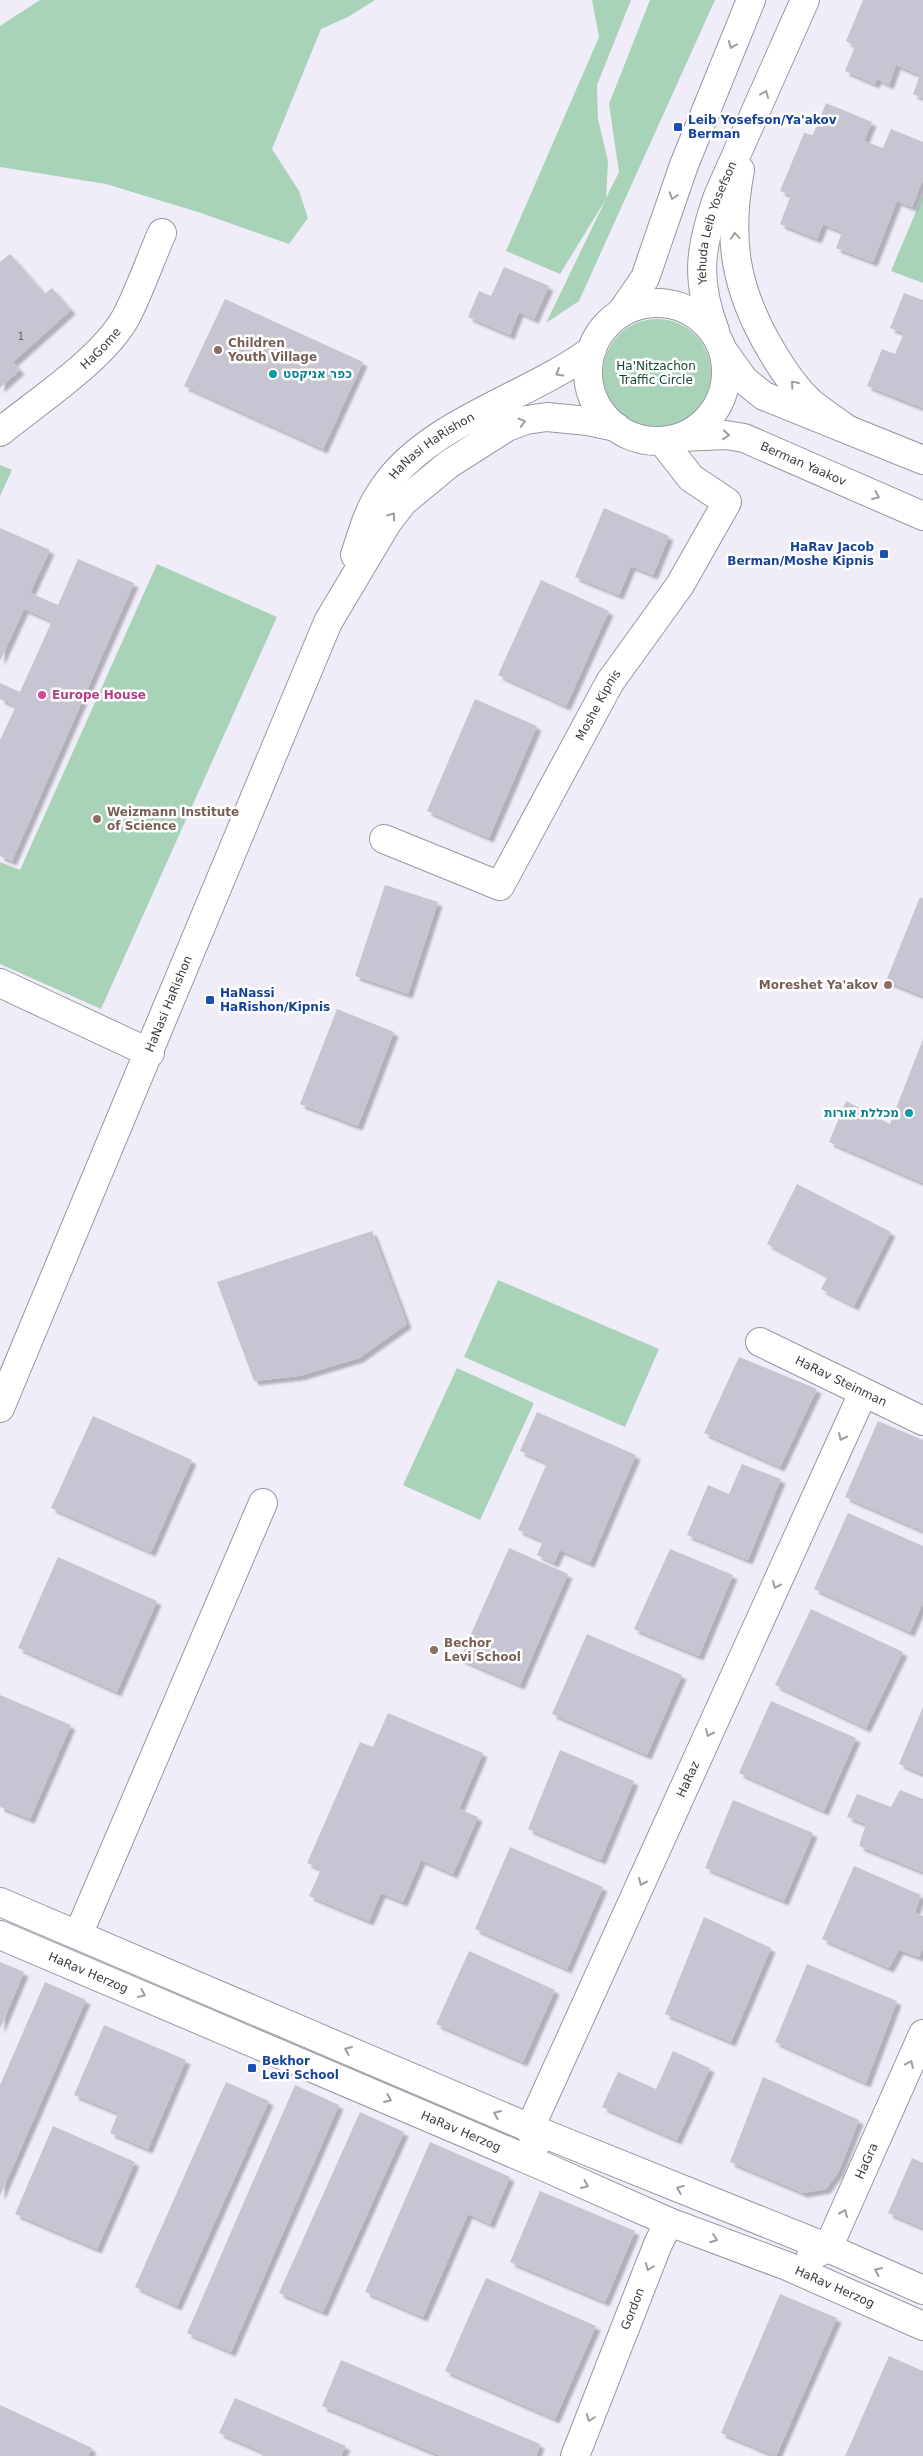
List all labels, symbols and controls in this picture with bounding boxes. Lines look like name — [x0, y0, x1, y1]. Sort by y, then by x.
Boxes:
one-way arrow — [728, 40, 739, 49]
one-way arrow — [758, 90, 769, 99]
place label: Leib Yosefson/Ya'akov Berman — [688, 113, 837, 141]
marker: Leib Yosefson/Ya'akov Berman — [672, 121, 684, 133]
street label: Yehuda Leib Yosefson — [695, 159, 740, 286]
one-way arrow — [668, 191, 678, 200]
one-way arrow — [729, 232, 740, 240]
street label: HaGome — [78, 325, 124, 372]
house number: 1 — [18, 331, 24, 342]
place label: Children Youth Village — [227, 336, 317, 364]
marker: Children Youth Village — [212, 344, 224, 356]
park label: Ha'Nitzachon Traffic Circle — [616, 359, 696, 387]
place label: כפר אניקסט — [283, 367, 352, 381]
one-way arrow — [555, 367, 564, 377]
marker: כפר אניקסט — [267, 368, 279, 380]
one-way arrow — [791, 381, 800, 390]
street label: HaNasi HaRishon — [386, 410, 477, 482]
one-way arrow — [518, 417, 527, 428]
one-way arrow — [722, 430, 730, 441]
street label: Berman Yaakov — [758, 439, 848, 489]
one-way arrow — [871, 490, 880, 501]
one-way arrow — [386, 512, 395, 522]
place label: HaRav Jacob Berman/Moshe Kipnis — [727, 540, 874, 568]
marker: HaRav Jacob Berman/Moshe Kipnis — [878, 548, 890, 560]
street label: Moshe Kipnis — [573, 667, 624, 743]
place label: Europe House — [52, 688, 146, 702]
marker: Europe House — [36, 689, 48, 701]
place label: Weizmann Institute of Science — [107, 805, 239, 833]
marker: Weizmann Institute of Science — [91, 813, 103, 825]
street label: HaNasi HaRishon — [142, 954, 195, 1054]
place label: Moreshet Ya'akov — [759, 978, 878, 992]
marker: Moreshet Ya'akov — [882, 979, 894, 991]
place label: HaNassi HaRishon/Kipnis — [220, 986, 330, 1014]
marker: HaNassi HaRishon/Kipnis — [204, 994, 216, 1006]
place label: מכללת אורות — [824, 1106, 899, 1120]
marker: מכללת אורות — [903, 1107, 915, 1119]
street label: HaRav Steinman — [793, 1353, 889, 1409]
one-way arrow — [838, 1432, 849, 1441]
one-way arrow — [771, 1580, 782, 1589]
place label: Bechor Levi School — [444, 1636, 521, 1664]
marker: Bechor Levi School — [428, 1644, 440, 1656]
one-way arrow — [705, 1728, 715, 1737]
street label: HaRaz — [674, 1759, 702, 1799]
one-way arrow — [637, 1877, 648, 1886]
street label: HaRav Herzog — [46, 1949, 130, 1996]
one-way arrow — [137, 1988, 146, 1999]
one-way arrow — [344, 2045, 353, 2056]
place label: Bekhor Levi School — [262, 2054, 339, 2082]
one-way arrow — [903, 2060, 914, 2069]
marker: Bekhor Levi School — [246, 2062, 258, 2074]
one-way arrow — [383, 2093, 392, 2104]
street label: HaRav Herzog — [419, 2108, 503, 2154]
one-way arrow — [493, 2109, 502, 2120]
street label: HaGra — [853, 2141, 881, 2181]
one-way arrow — [580, 2178, 589, 2189]
one-way arrow — [676, 2184, 685, 2195]
one-way arrow — [838, 2209, 848, 2218]
one-way arrow — [710, 2233, 718, 2243]
one-way arrow — [644, 2262, 655, 2271]
street label: HaRav Herzog — [793, 2263, 877, 2311]
one-way arrow — [874, 2266, 883, 2277]
street label: Gordon — [618, 2286, 647, 2332]
one-way arrow — [586, 2413, 596, 2422]

